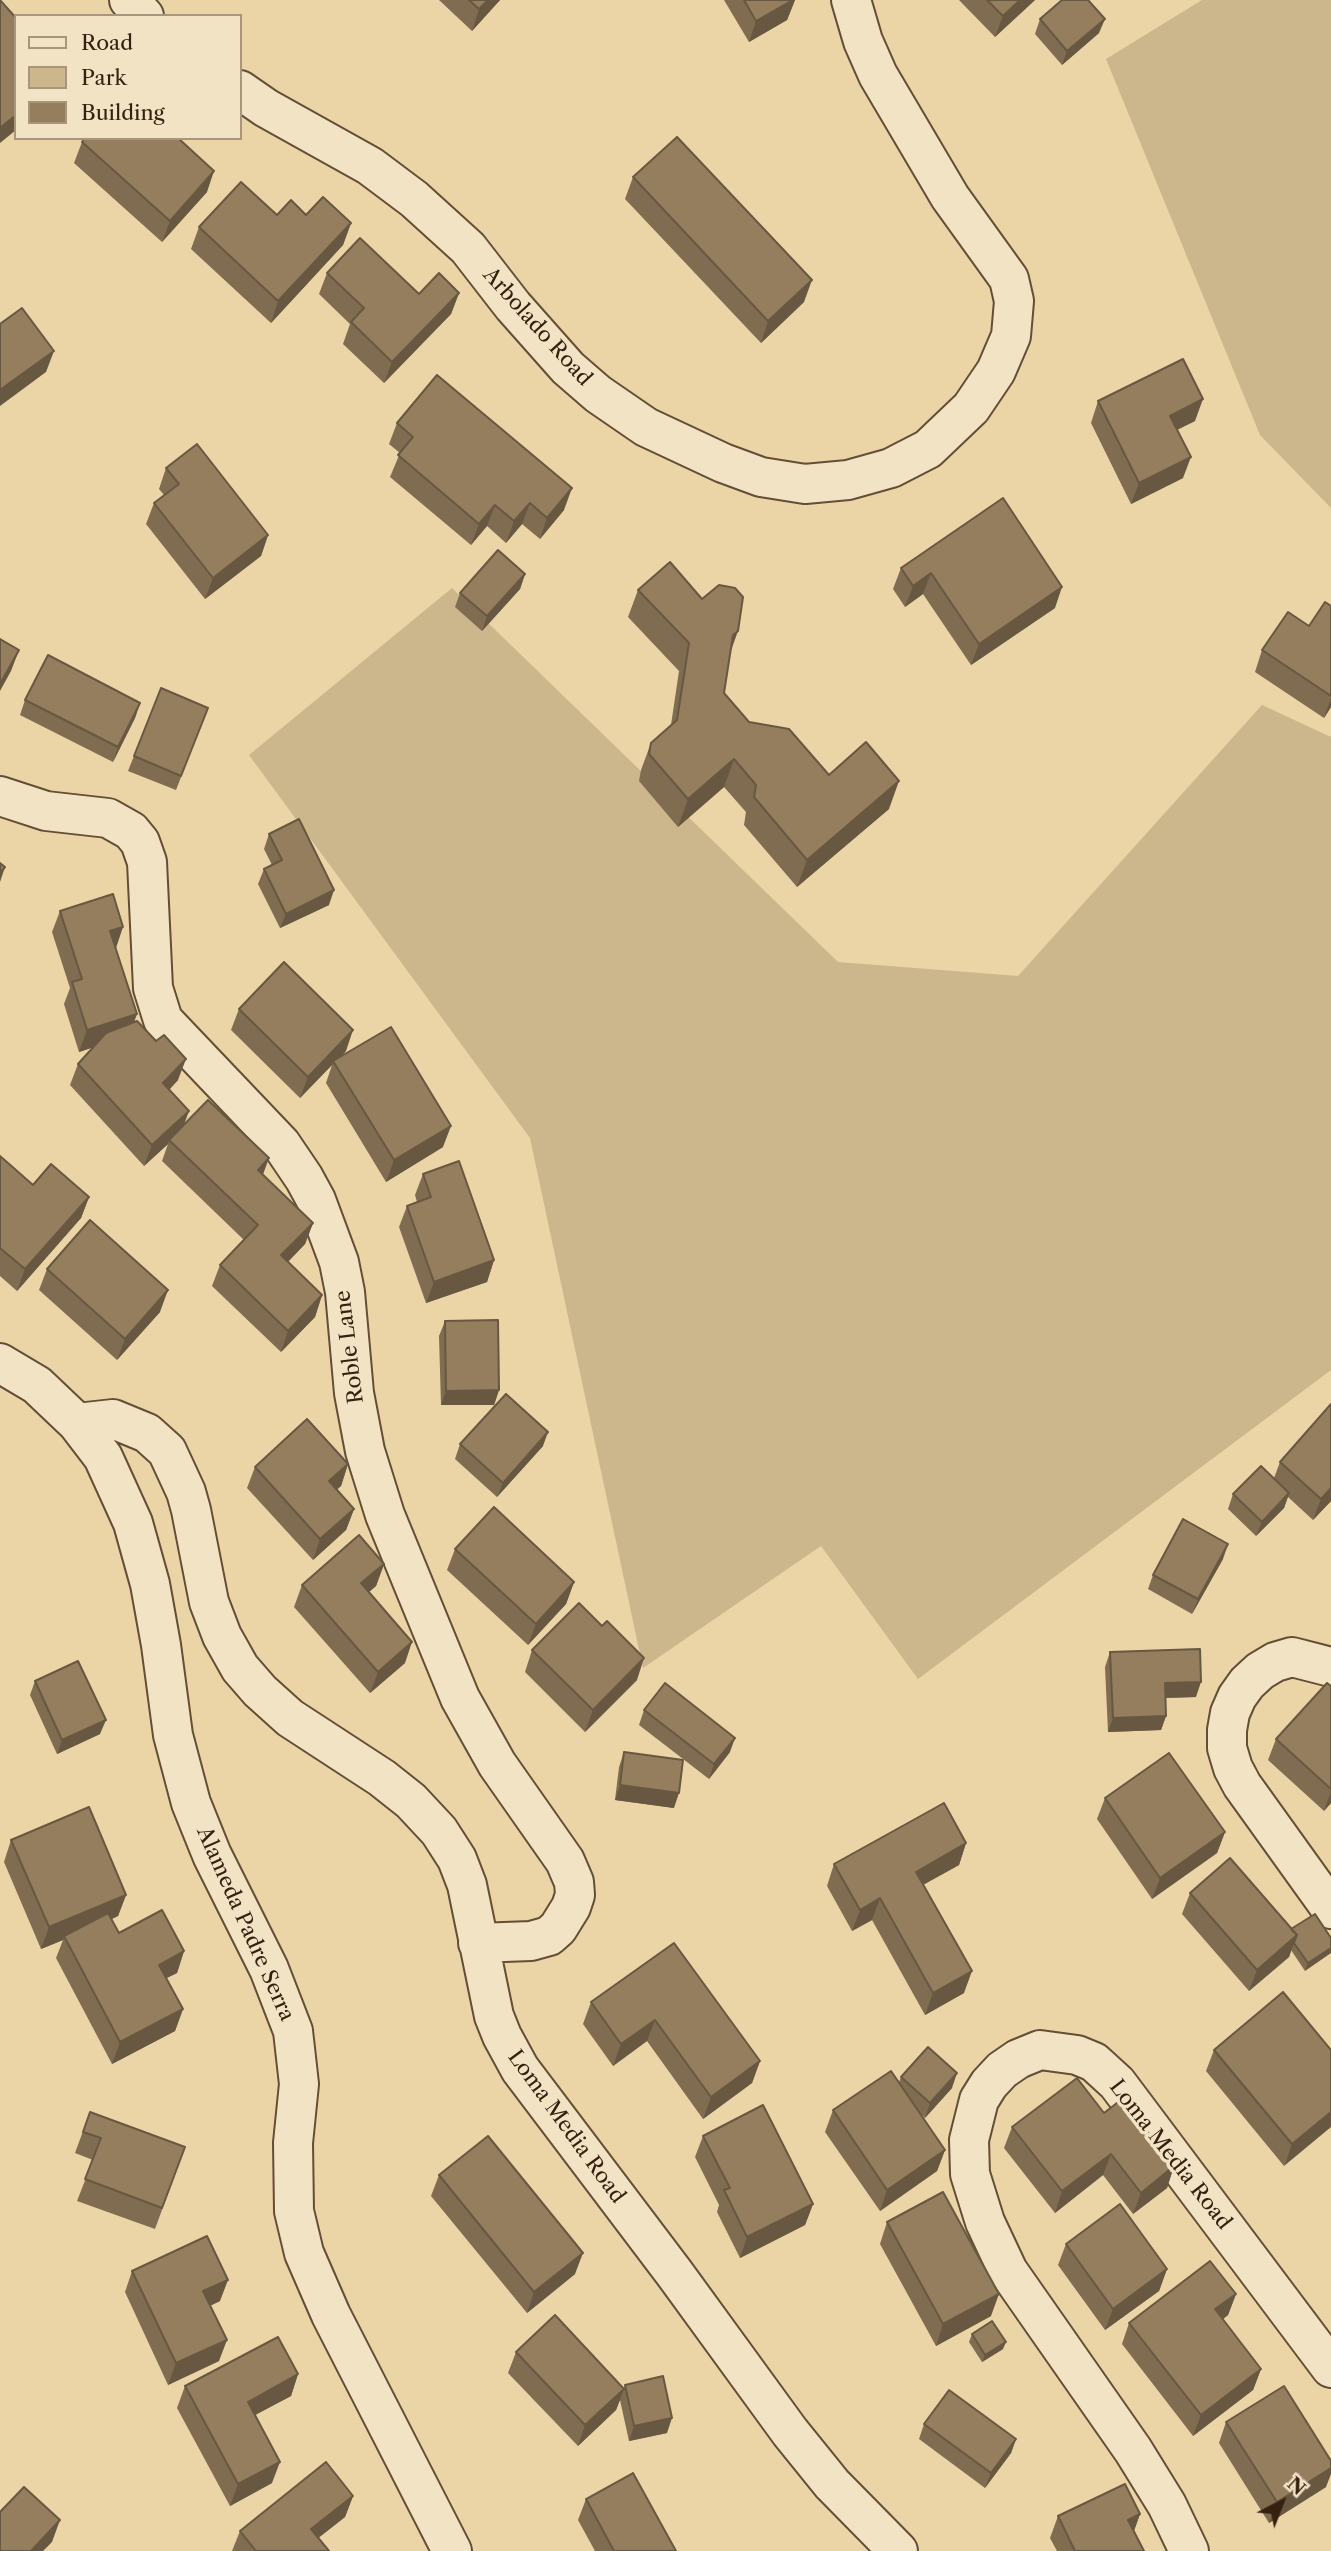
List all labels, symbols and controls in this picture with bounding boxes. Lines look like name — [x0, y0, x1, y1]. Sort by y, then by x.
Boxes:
legend — [14, 14, 242, 140]
text: Road — [81, 30, 133, 55]
text: Park — [81, 65, 127, 90]
text: Building — [81, 100, 165, 125]
street label: Arbolado Road — [477, 263, 597, 391]
street label: Roble Lane — [331, 1289, 369, 1405]
street label: Alameda Padre Serra — [191, 1823, 299, 2025]
street label: Loma Media Road — [502, 2046, 630, 2208]
street label: Loma Media Road — [1104, 2075, 1236, 2235]
north arrow — [1247, 2467, 1317, 2537]
text: N — [1283, 2472, 1310, 2500]

